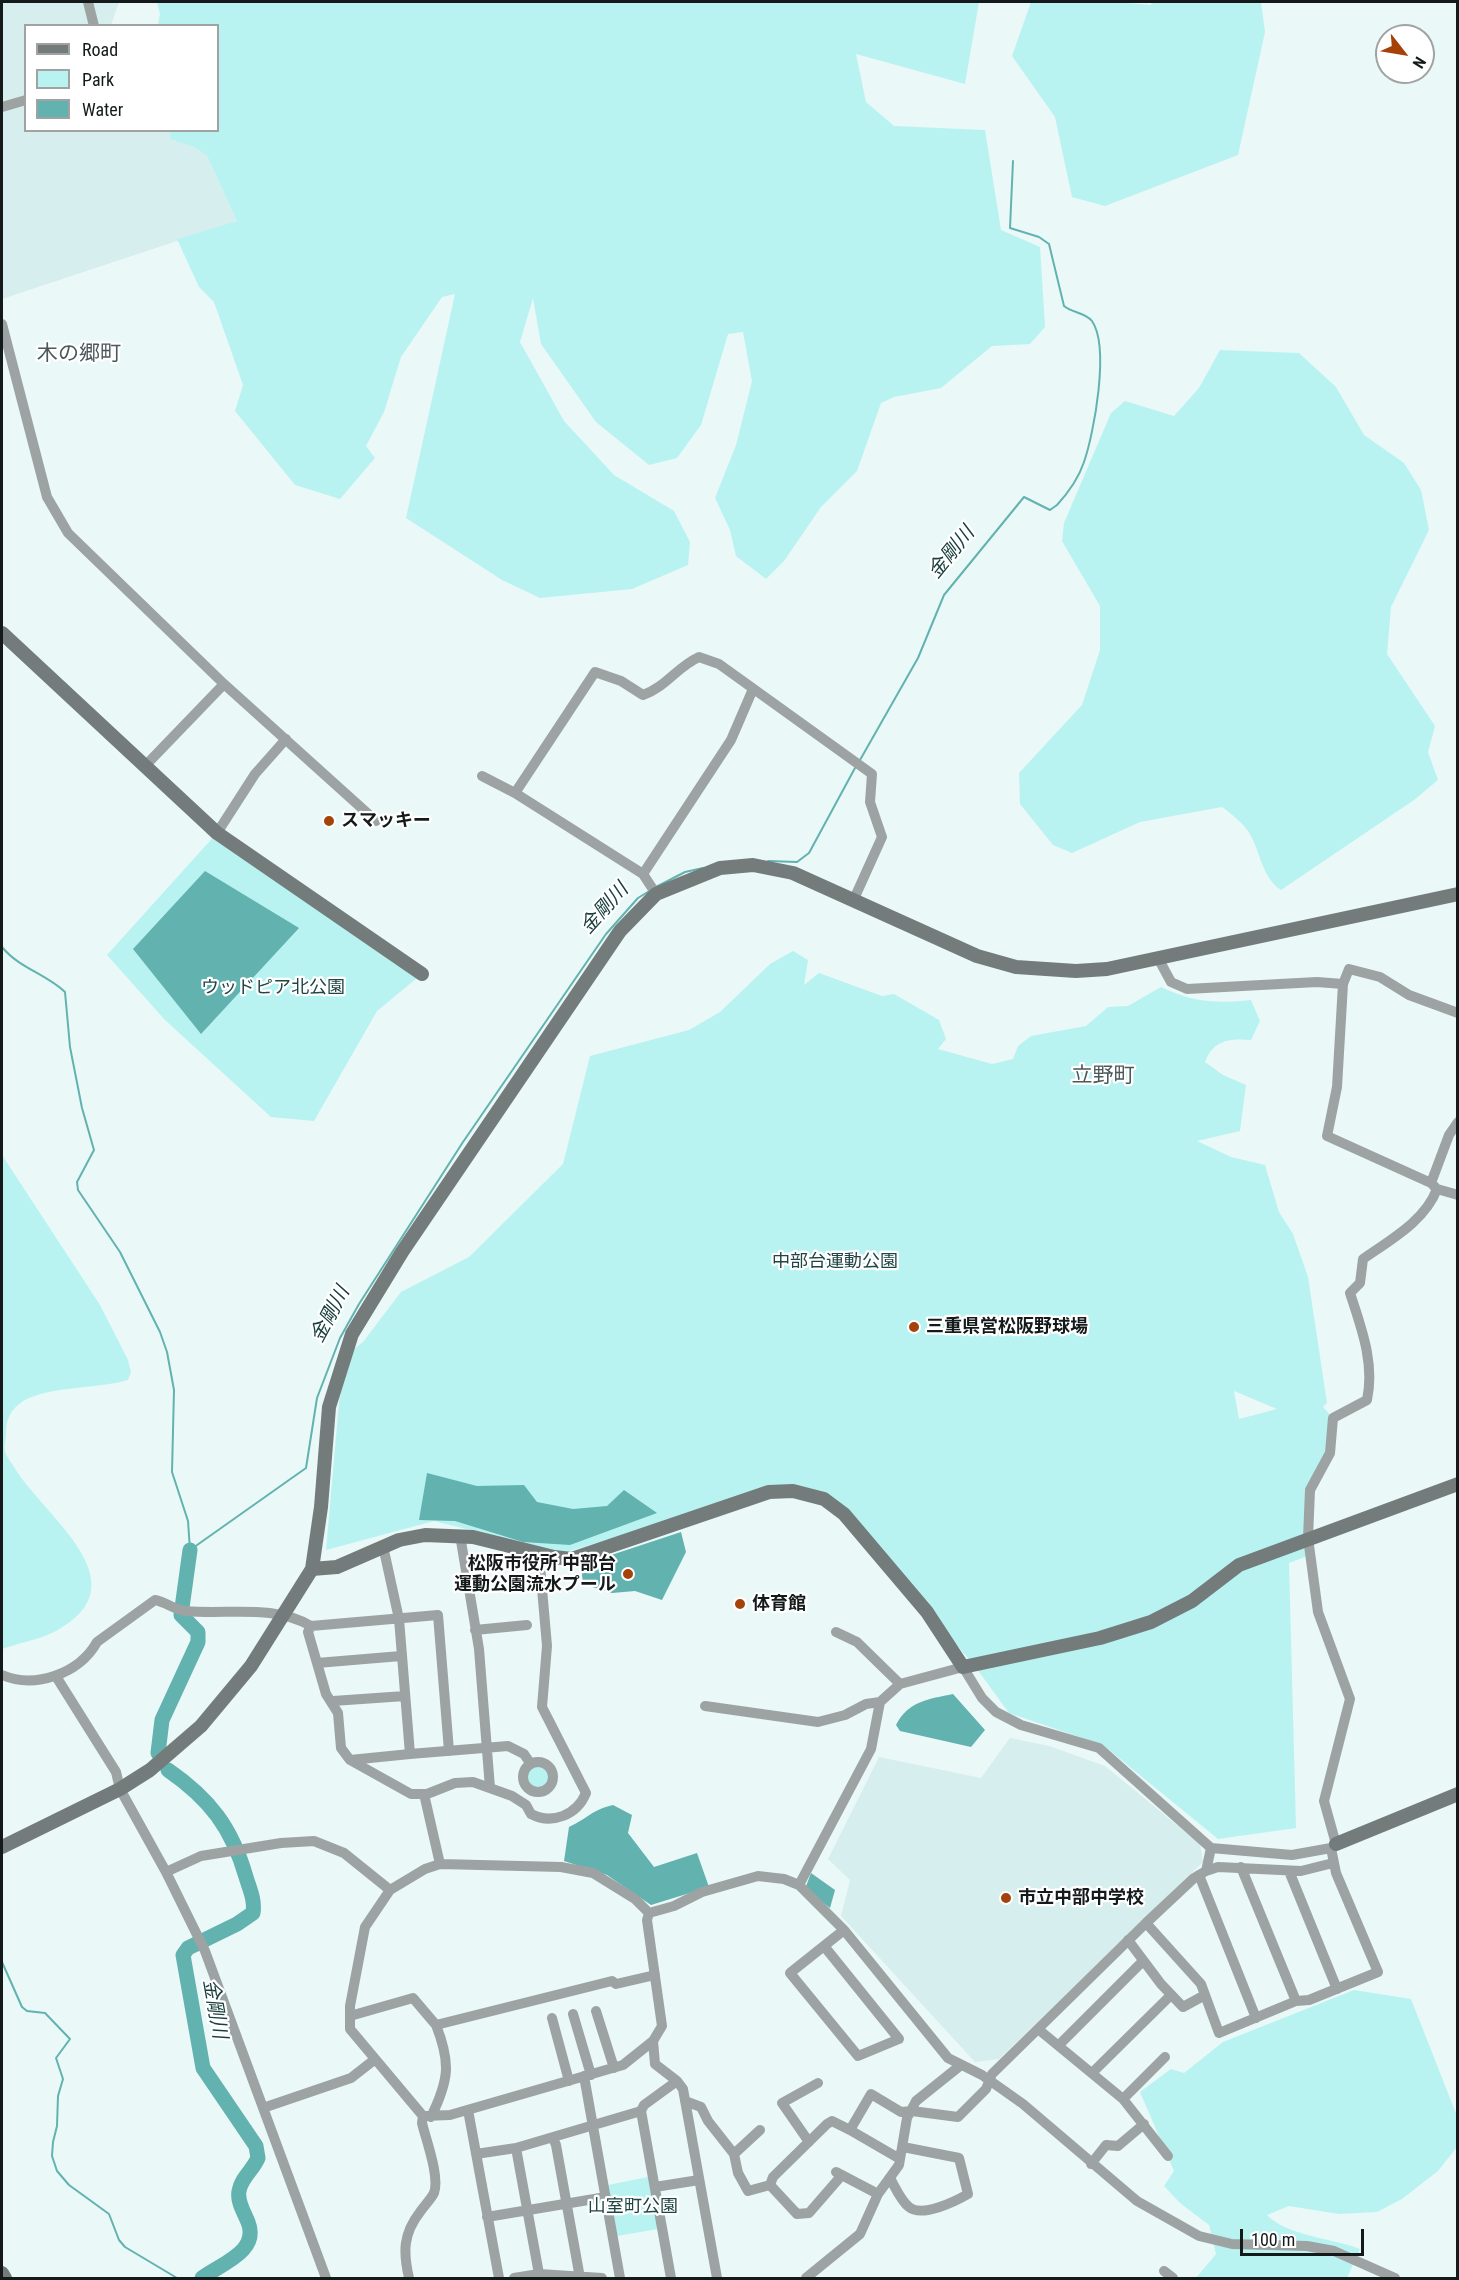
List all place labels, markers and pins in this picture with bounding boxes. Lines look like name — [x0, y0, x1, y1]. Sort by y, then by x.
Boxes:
place label: スマッキー — [341, 810, 431, 832]
marker: スマッキー — [322, 814, 336, 828]
place label: 三重県営松阪野球場 — [926, 1316, 1088, 1338]
marker: 三重県営松阪野球場 — [907, 1320, 921, 1334]
place label: 松阪市役所 中部台 運動公園流水プール — [454, 1553, 616, 1596]
marker: 松阪市役所 中部台 運動公園流水プール — [621, 1567, 635, 1581]
place label: 体育館 — [752, 1593, 806, 1615]
marker: 体育館 — [733, 1597, 747, 1611]
place label: 市立中部中学校 — [1018, 1887, 1144, 1909]
marker: 市立中部中学校 — [999, 1891, 1013, 1905]

